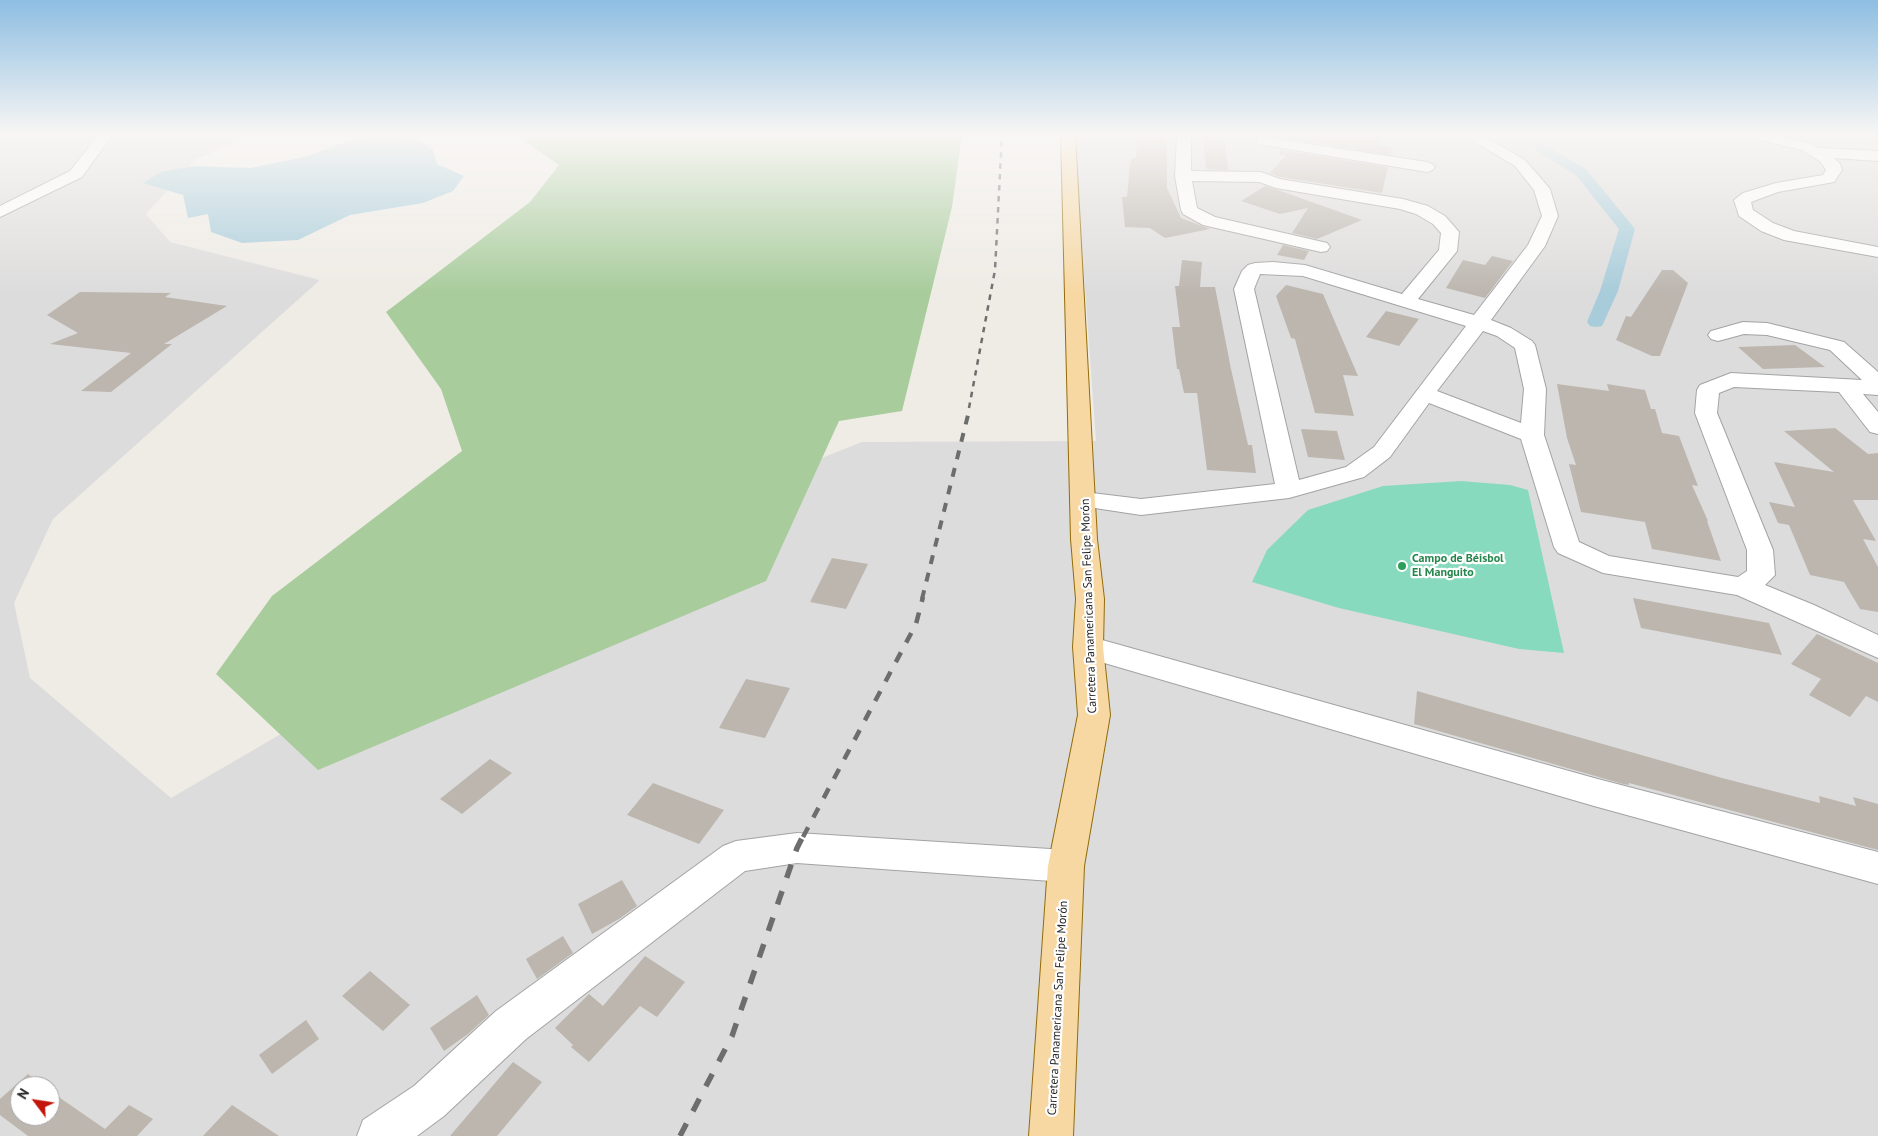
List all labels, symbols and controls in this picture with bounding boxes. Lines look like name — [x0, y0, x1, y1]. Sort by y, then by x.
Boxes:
street label: Carretera Panamericana San Felipe Morón — [1078, 498, 1100, 714]
place label: Campo de Béisbol El Manguito — [1412, 552, 1504, 580]
marker: Campo de Béisbol El Manguito — [1396, 560, 1408, 572]
street label: Carretera Panamericana San Felipe Morón — [1045, 900, 1071, 1116]
north arrow — [10, 1076, 60, 1126]
text: N — [13, 1085, 33, 1102]

